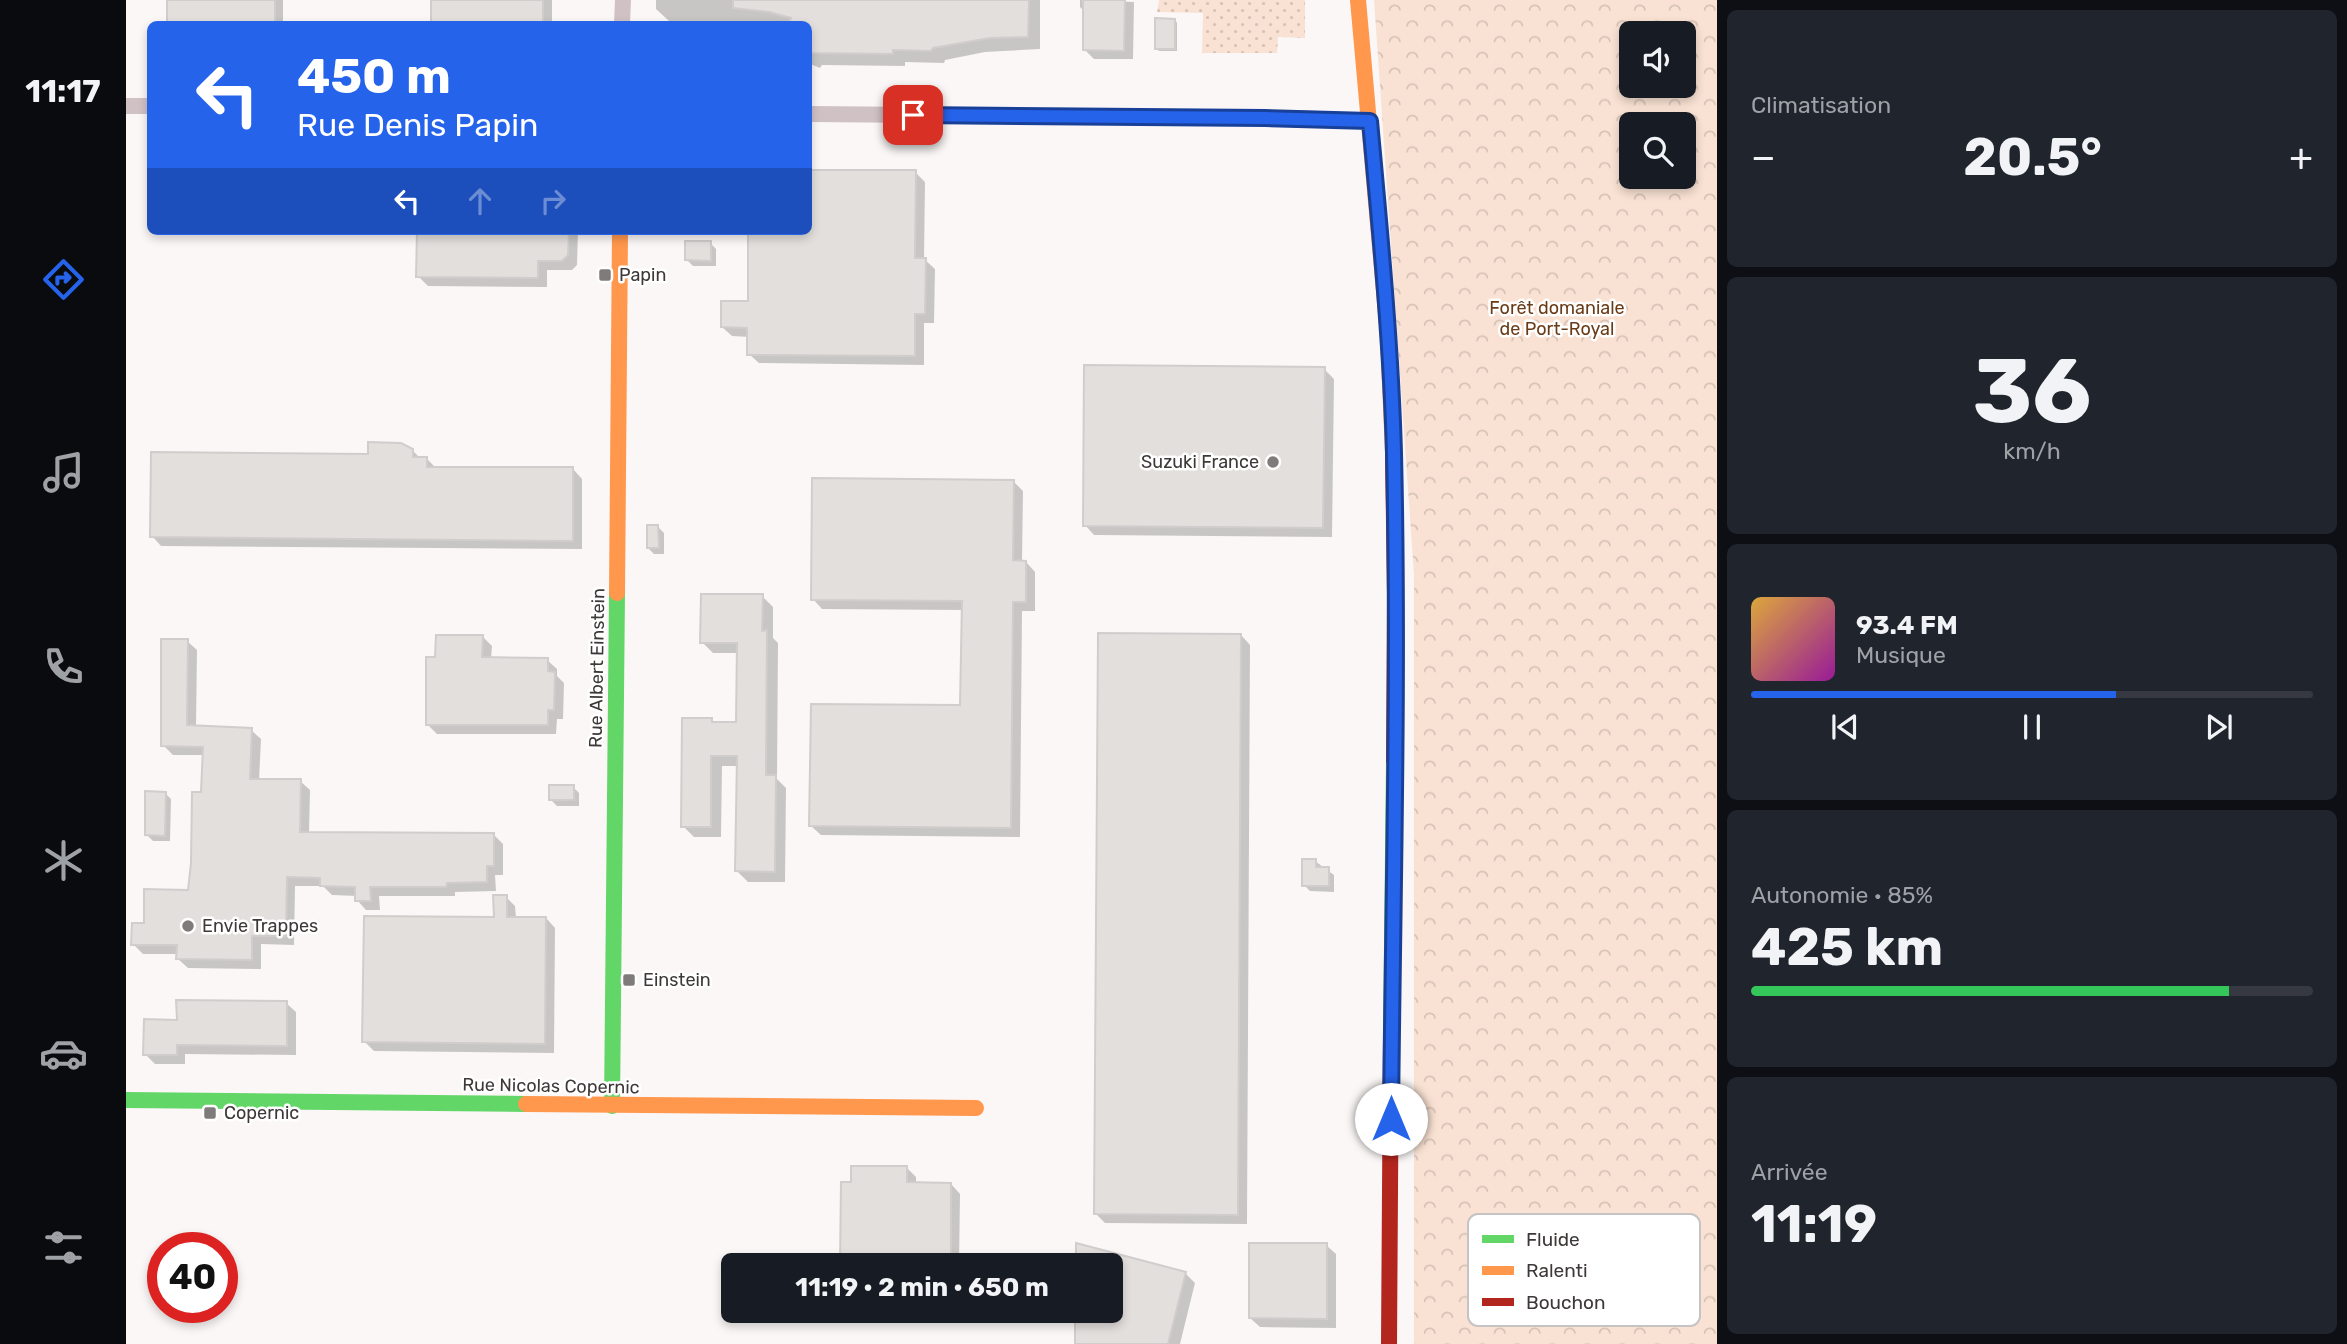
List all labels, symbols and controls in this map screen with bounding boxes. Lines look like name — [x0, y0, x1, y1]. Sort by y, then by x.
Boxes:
map controls — [1619, 21, 1696, 189]
button: sound — [1619, 21, 1696, 98]
text: 450 m — [297, 47, 451, 105]
icon: left — [182, 49, 273, 140]
text: 11:17 — [25, 72, 101, 110]
pin — [883, 85, 943, 145]
text: Climatisation — [1751, 91, 1891, 119]
icon: arrive — [894, 96, 932, 134]
text: Rue Denis Papin — [297, 106, 538, 144]
button: search — [1619, 112, 1696, 189]
text: 20.5° — [1963, 126, 2102, 188]
text: − — [1751, 134, 1776, 180]
text: + — [2289, 134, 2313, 180]
icon: left — [388, 182, 426, 220]
icon: ahead — [461, 182, 499, 220]
icon: right — [534, 182, 572, 220]
icon: directions — [39, 255, 88, 304]
place label: Papin — [619, 264, 666, 286]
marker: Papin — [597, 267, 613, 283]
park label: Forêt domaniale de Port-Royal — [1489, 297, 1625, 340]
text: 36 — [1972, 337, 2092, 445]
text: km/h — [2003, 437, 2061, 465]
icon: music — [39, 448, 88, 497]
place label: Suzuki France — [1141, 451, 1259, 473]
marker: Suzuki France — [1265, 454, 1281, 470]
street label: Rue Albert Einstein — [585, 588, 609, 748]
text: 93.4 FM — [1856, 610, 1958, 641]
text: Musique — [1856, 641, 1946, 669]
icon: phone — [39, 642, 88, 691]
icon: previous — [1826, 708, 1864, 746]
icon: pause — [2013, 708, 2051, 746]
icon: next — [2200, 708, 2238, 746]
icon: climate — [39, 836, 88, 885]
text: Autonomie · 85% — [1751, 881, 1933, 909]
place label: Envie Trappes — [202, 915, 318, 937]
text: 425 km — [1751, 916, 1943, 978]
marker: Envie Trappes — [180, 918, 196, 934]
place label: Einstein — [643, 969, 711, 991]
marker: Einstein — [621, 972, 637, 988]
icon: car — [39, 1029, 88, 1078]
street label: Rue Nicolas Copernic — [462, 1073, 640, 1099]
position arrow — [1354, 1082, 1428, 1156]
place label: Copernic — [224, 1102, 299, 1124]
marker: Copernic — [202, 1105, 218, 1121]
text: Arrivée — [1751, 1158, 1828, 1186]
text: 11:19 — [1751, 1193, 1877, 1255]
legend — [1468, 1214, 1700, 1326]
icon: filters — [39, 1223, 88, 1272]
text: Fluide — [1526, 1228, 1580, 1251]
speed limit sign: 40 — [147, 1232, 238, 1323]
text: Ralenti — [1526, 1259, 1588, 1282]
text: 11:19 · 2 min · 650 m — [795, 1272, 1049, 1303]
text: Bouchon — [1526, 1291, 1606, 1314]

